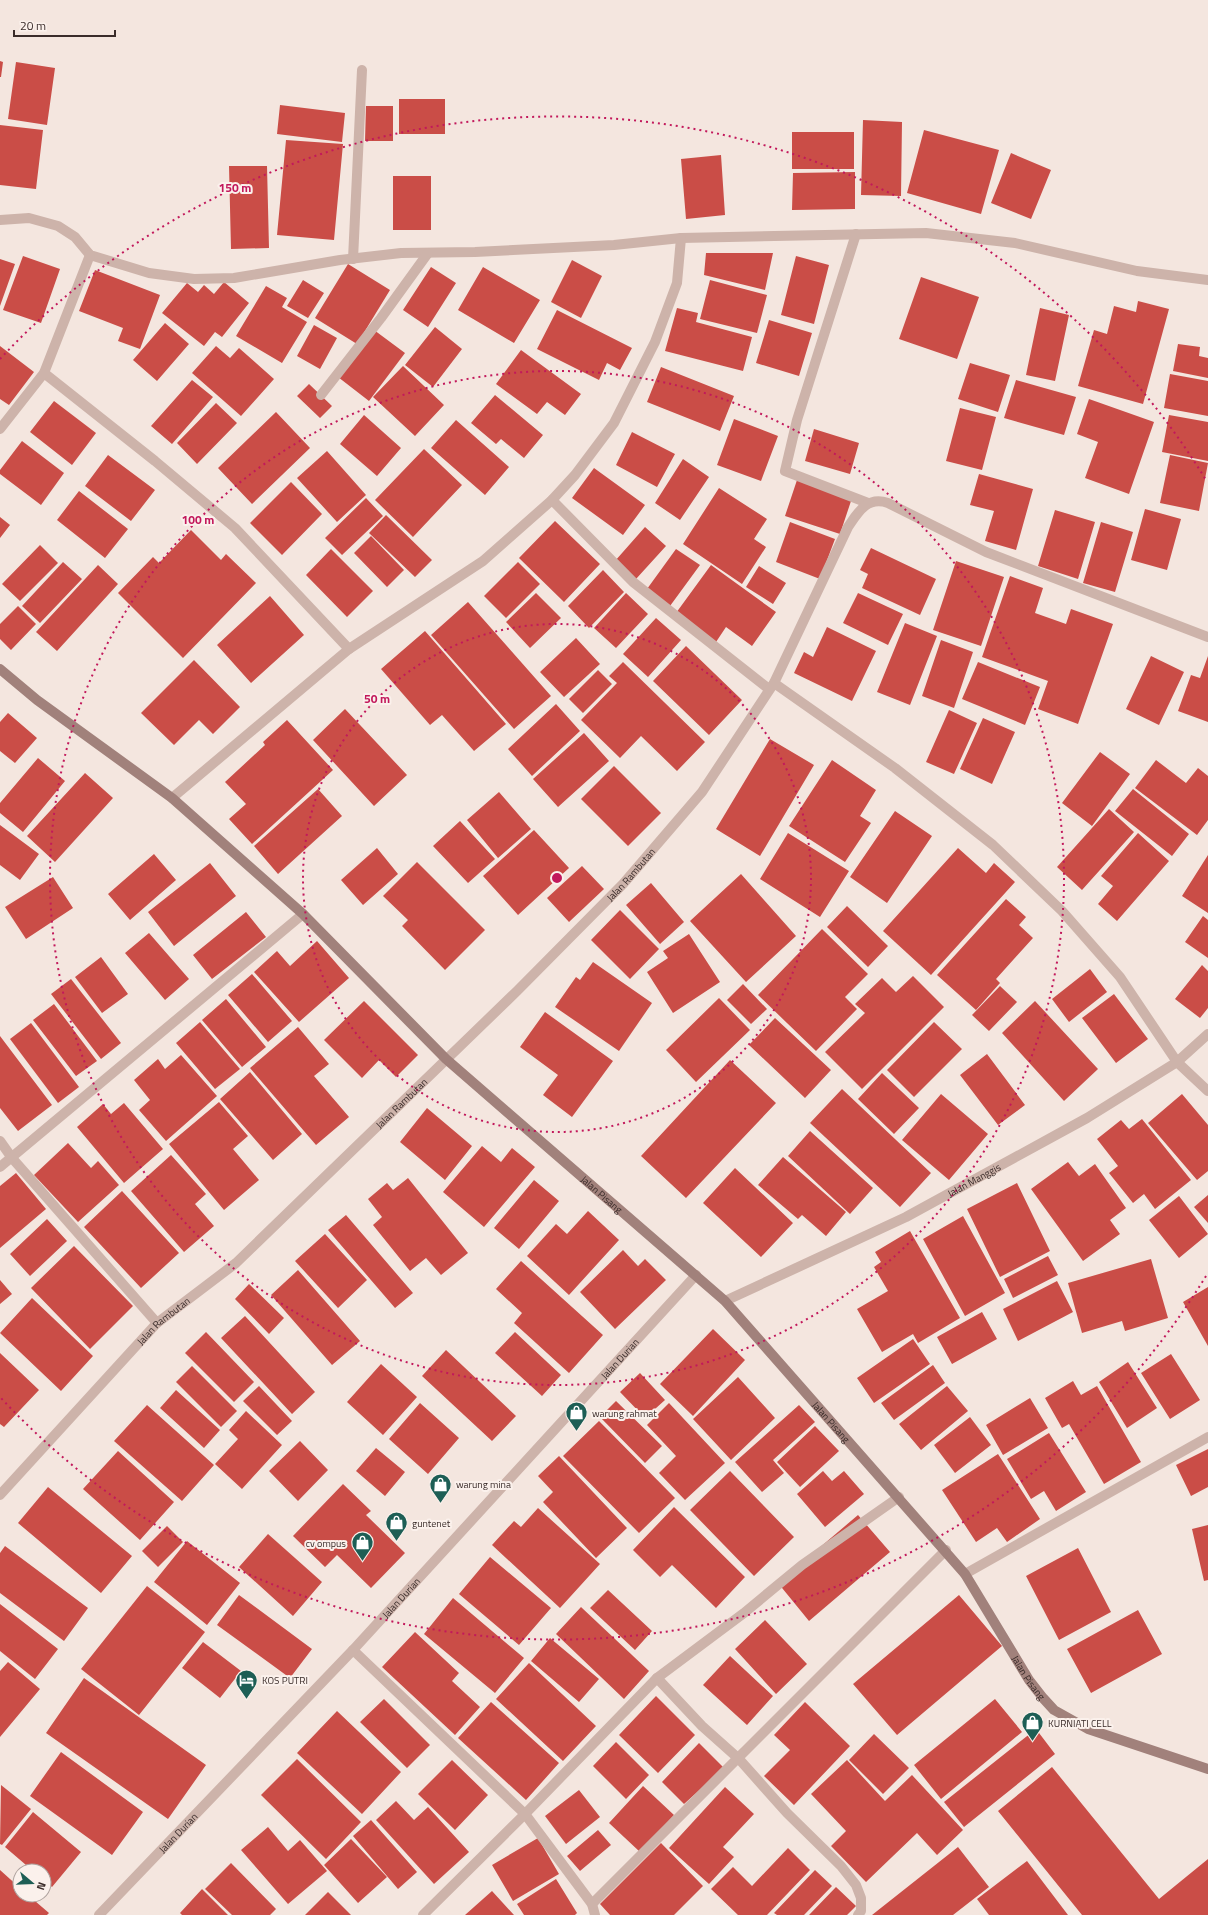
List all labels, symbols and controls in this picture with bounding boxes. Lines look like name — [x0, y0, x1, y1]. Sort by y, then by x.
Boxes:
scale bar — [14, 12, 115, 38]
text: 20 m — [20, 16, 46, 35]
text: 150 m — [219, 178, 251, 197]
text: 100 m — [182, 510, 214, 529]
text: 50 m — [364, 689, 390, 708]
street label: Jalan Rambutan — [603, 844, 658, 904]
centre of rings — [550, 871, 564, 885]
street label: Jalan Rambutan — [372, 1074, 430, 1132]
street label: Jalan Manggis — [945, 1159, 1004, 1201]
street label: Jalan Pisang — [578, 1172, 626, 1217]
street label: Jalan Rambutan — [133, 1293, 193, 1348]
street label: Jalan Durian — [597, 1335, 642, 1382]
street label: Jalan Pisang — [809, 1398, 854, 1446]
shop icon: warung rahmat — [564, 1400, 590, 1433]
place label: warung rahmat — [592, 1406, 657, 1421]
shop icon: warung mina — [427, 1471, 453, 1504]
place label: warung mina — [456, 1477, 511, 1492]
shop icon: guntenet — [383, 1510, 409, 1543]
place label: guntenet — [412, 1516, 451, 1531]
shop icon: cv ompus — [349, 1530, 375, 1563]
place label: cv ompus — [306, 1536, 346, 1551]
street label: Jalan Durian — [378, 1574, 423, 1621]
street label: Jalan Pisang — [1008, 1652, 1049, 1703]
hotel icon: KOS PUTRI — [233, 1667, 259, 1700]
place label: KOS PUTRI — [262, 1673, 308, 1688]
shop icon: KURNIATI CELL — [1019, 1710, 1045, 1743]
place label: KURNIATI CELL — [1048, 1716, 1112, 1731]
street label: Jalan Durian — [155, 1809, 201, 1856]
north arrow — [12, 1863, 52, 1903]
text: N — [33, 1880, 50, 1892]

